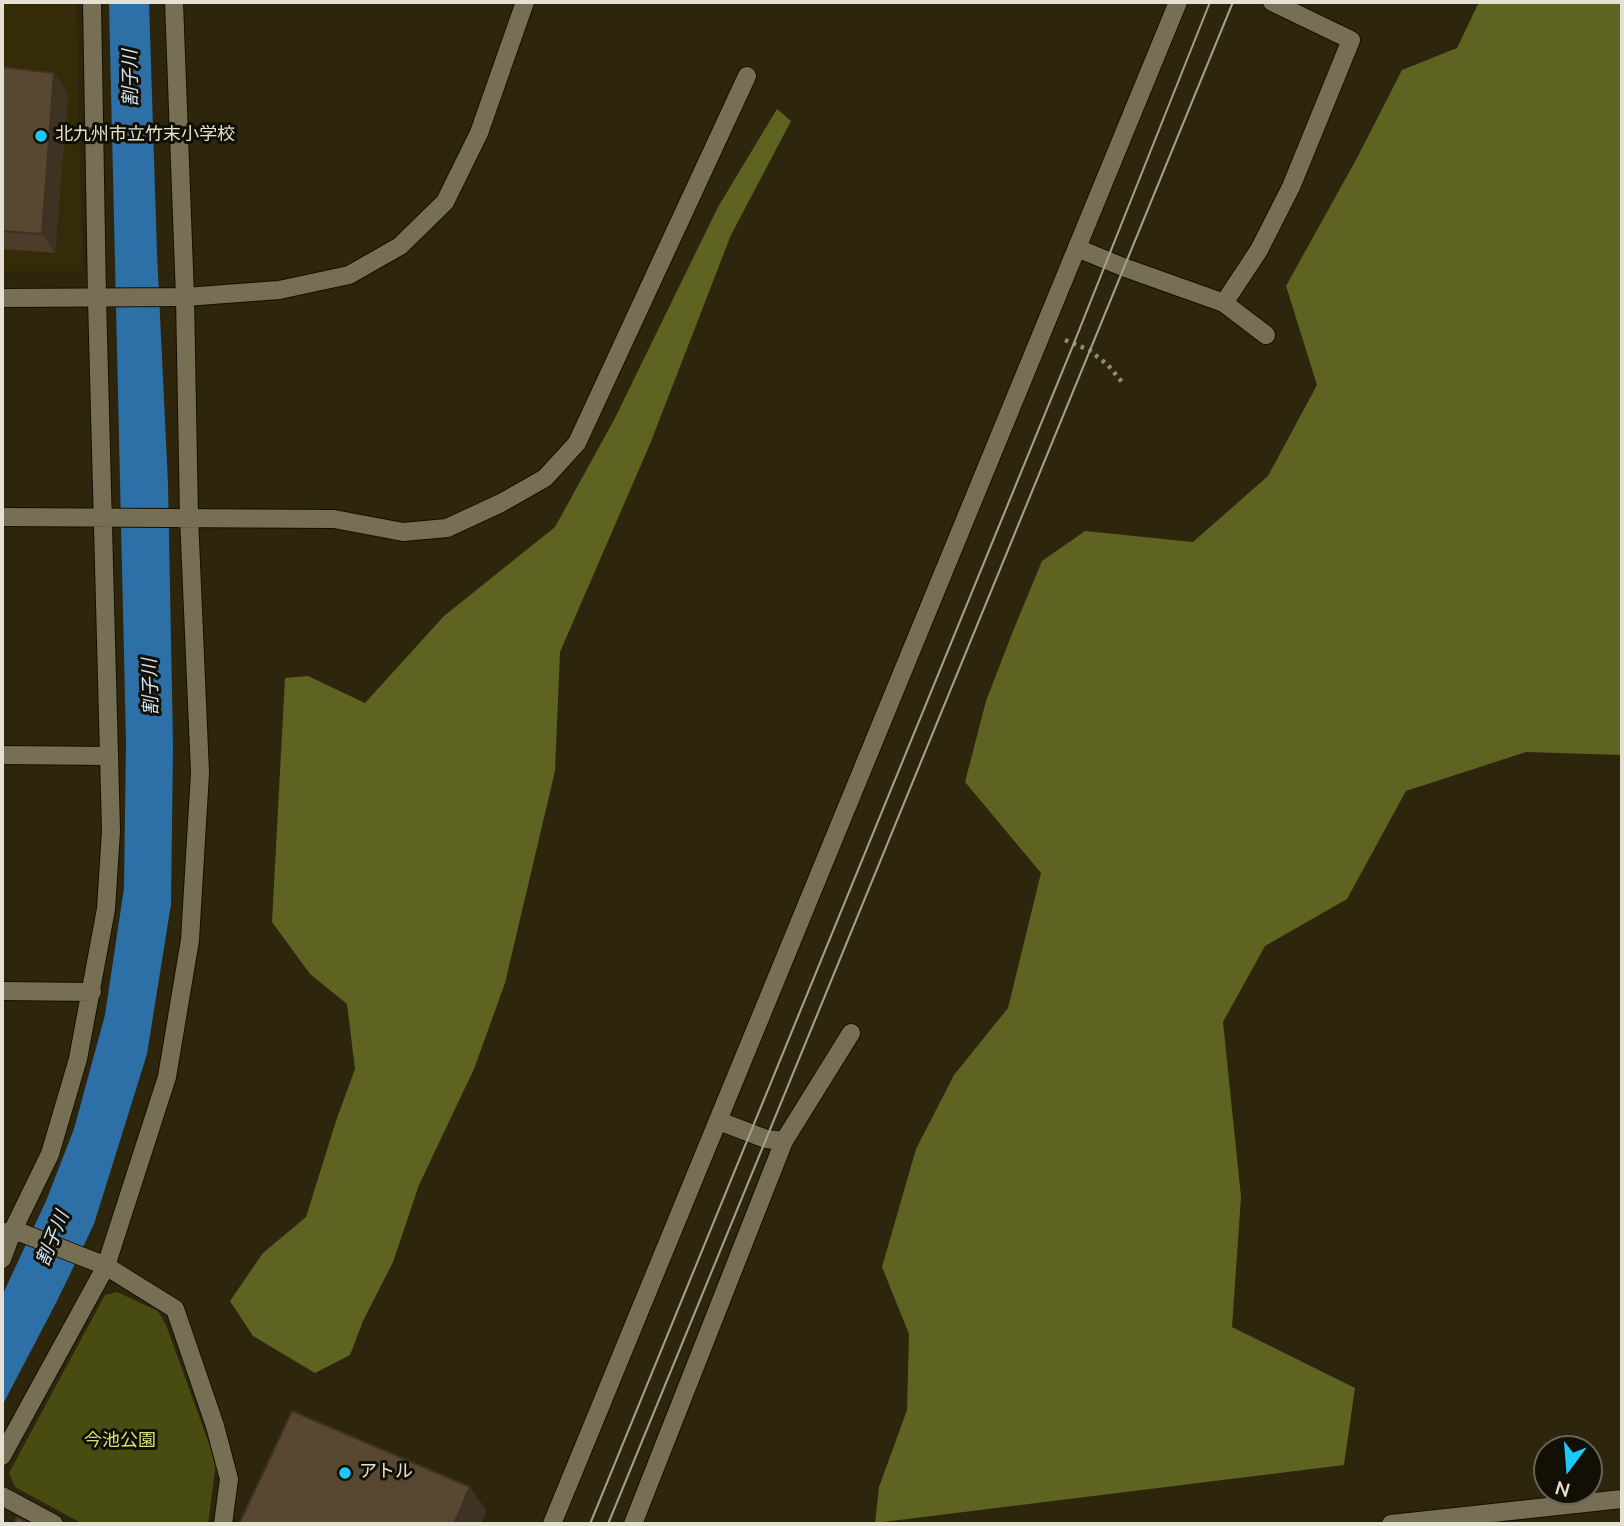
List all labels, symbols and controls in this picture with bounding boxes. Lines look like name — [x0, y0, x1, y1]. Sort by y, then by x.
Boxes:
water label: 割子川 — [120, 49, 144, 107]
place label: 北九州市立竹末小学校 — [55, 125, 235, 147]
marker: 北九州市立竹末小学校 — [33, 128, 49, 144]
water label: 割子川 — [140, 658, 164, 716]
water label: 割子川 — [33, 1208, 75, 1270]
park label: 今池公園 — [84, 1431, 156, 1453]
north arrow — [1533, 1435, 1603, 1505]
place label: アトル — [359, 1462, 413, 1484]
marker: アトル — [337, 1465, 353, 1481]
text: N — [1552, 1474, 1573, 1503]

